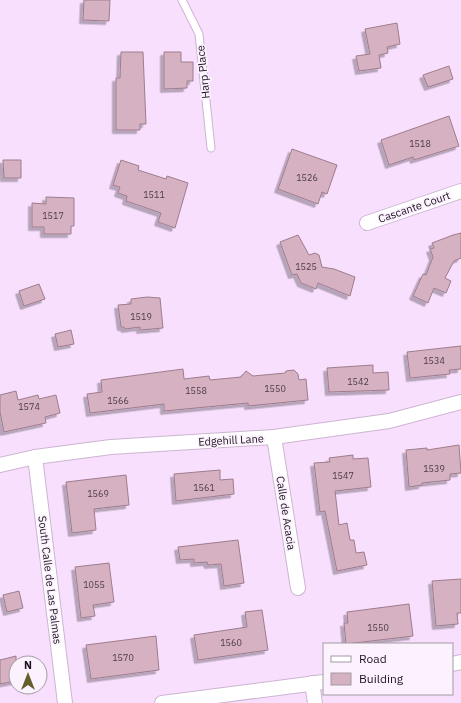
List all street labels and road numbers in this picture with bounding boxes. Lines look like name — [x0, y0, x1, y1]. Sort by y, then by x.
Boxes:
street label: Harp Place — [193, 45, 213, 99]
street label: Cascante Court — [376, 188, 452, 226]
street label: Edgehill Lane — [198, 431, 264, 449]
street label: Calle de Acacia — [273, 475, 299, 551]
street label: South Calle de Las Palmas — [35, 515, 65, 645]

